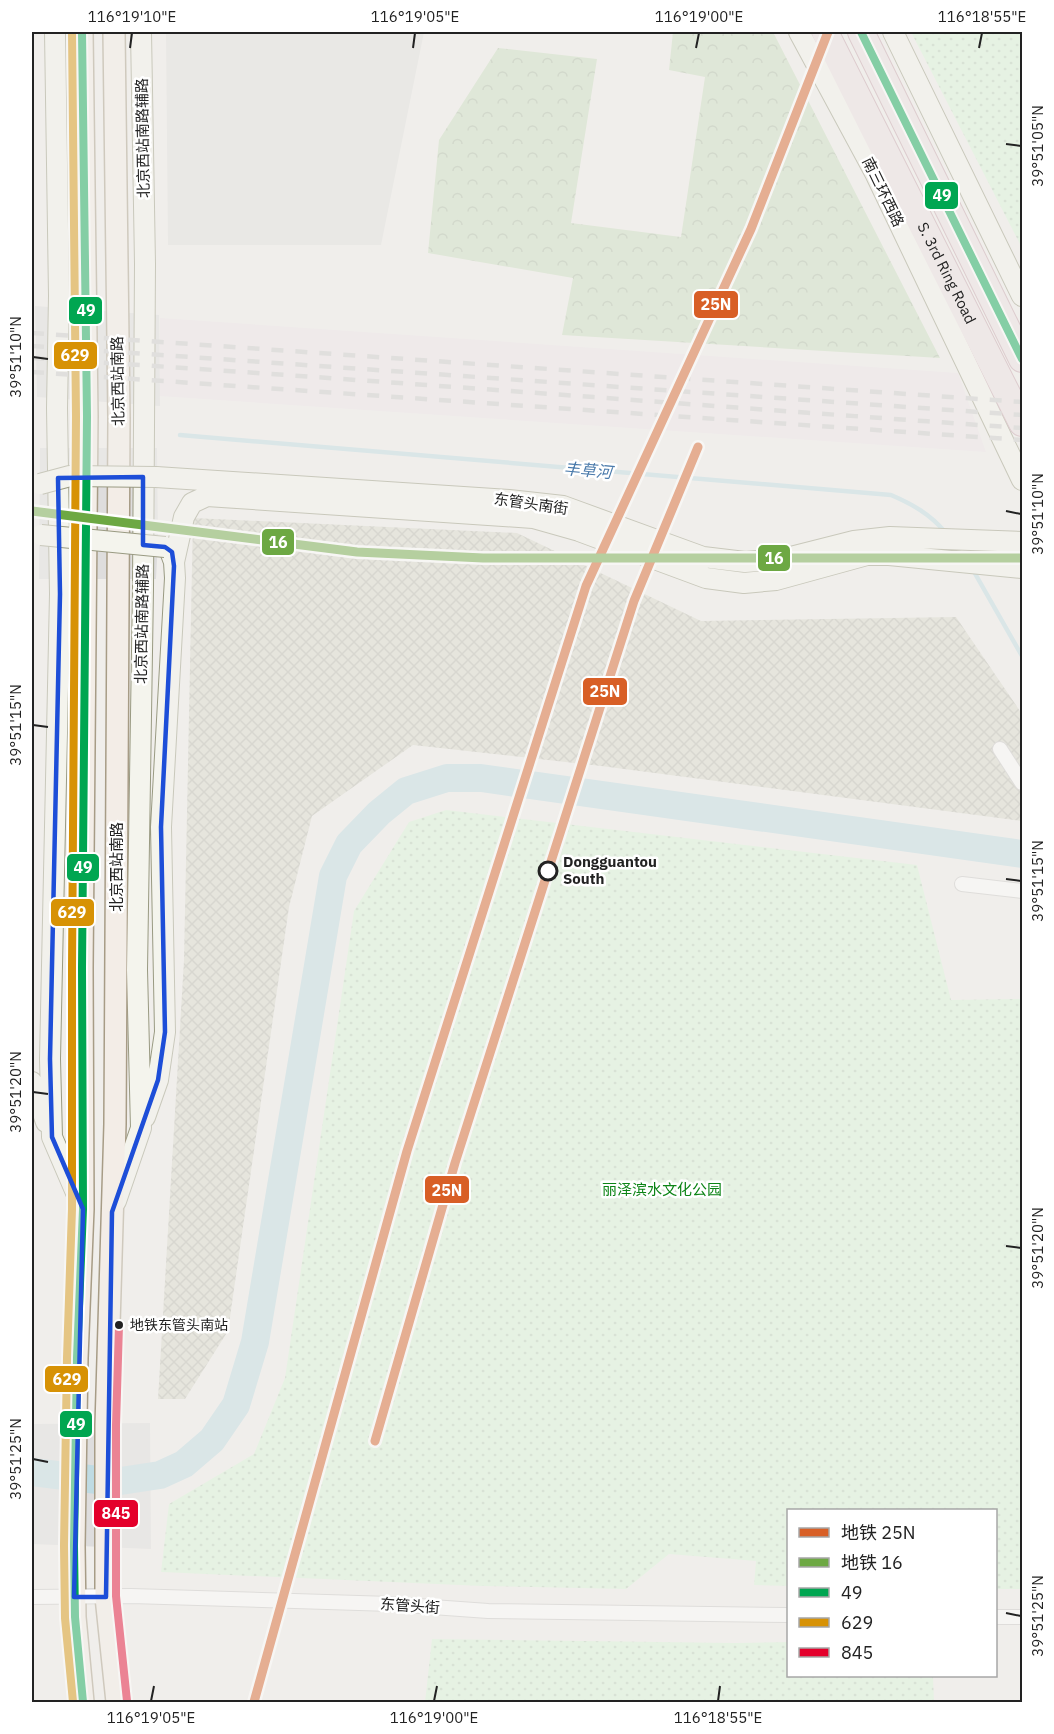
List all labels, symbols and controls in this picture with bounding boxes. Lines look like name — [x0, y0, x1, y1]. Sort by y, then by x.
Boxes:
text: 116°19'10"E — [88, 7, 176, 26]
text: 116°19'05"E — [371, 7, 459, 26]
text: 116°19'00"E — [655, 7, 743, 26]
text: 116°18'55"E — [938, 7, 1026, 26]
street label: 北京西站南路辅路 — [132, 78, 153, 198]
text: 39°51'05"N — [1028, 105, 1047, 187]
street label: 南三环西路 — [858, 154, 908, 230]
line badge: 49 — [924, 181, 959, 210]
text: 49 — [932, 185, 952, 205]
street label: S. 3rd Ring Road — [913, 219, 980, 327]
line badge: 25N — [693, 290, 739, 319]
text: 25N — [701, 294, 731, 314]
line badge: 49 — [68, 296, 103, 325]
text: 49 — [76, 300, 96, 320]
text: 39°51'10"N — [6, 316, 25, 398]
street label: 北京西站南路 — [107, 336, 128, 426]
line badge: 629 — [53, 341, 98, 370]
text: 629 — [61, 345, 89, 365]
water label: 丰草河 — [563, 458, 616, 482]
text: 39°51'10"N — [1028, 473, 1047, 555]
street label: 东管头南街 — [493, 489, 570, 518]
line badge: 16 — [261, 528, 295, 556]
text: 16 — [268, 532, 288, 552]
line badge: 16 — [757, 544, 791, 572]
text: 16 — [764, 548, 784, 568]
street label: 北京西站南路辅路 — [131, 564, 152, 684]
line badge: 25N — [582, 677, 628, 706]
text: 25N — [590, 681, 620, 701]
text: 39°51'15"N — [6, 684, 25, 766]
street label: 北京西站南路 — [107, 822, 126, 912]
text: 39°51'15"N — [1028, 840, 1047, 922]
place label: Dongguantou South — [563, 852, 657, 888]
line badge: 49 — [66, 853, 100, 882]
text: 49 — [73, 857, 93, 877]
marker: Dongguantou South — [538, 861, 558, 881]
line badge: 629 — [50, 898, 95, 927]
text: 629 — [58, 902, 86, 922]
text: 39°51'20"N — [6, 1051, 25, 1133]
line badge: 25N — [424, 1175, 470, 1204]
text: 25N — [432, 1180, 462, 1200]
park label: 丽泽滨水文化公园 — [602, 1180, 722, 1199]
text: 39°51'20"N — [1028, 1207, 1047, 1289]
place label: 地铁东管头南站 — [130, 1316, 228, 1334]
marker: 地铁东管头南站 — [113, 1319, 125, 1331]
line badge: 629 — [44, 1365, 89, 1393]
text: 629 — [53, 1369, 81, 1389]
line badge: 49 — [59, 1410, 93, 1438]
text: 49 — [66, 1414, 86, 1434]
text: 39°51'25"N — [6, 1418, 25, 1500]
line badge: 845 — [93, 1499, 139, 1528]
text: 845 — [102, 1503, 131, 1523]
legend — [787, 1509, 997, 1677]
text: 地铁 25N — [841, 1521, 916, 1544]
text: 地铁 16 — [841, 1551, 903, 1574]
text: 39°51'25"N — [1028, 1575, 1047, 1657]
text: 49 — [841, 1581, 863, 1604]
street label: 东管头街 — [379, 1594, 441, 1617]
text: 629 — [841, 1611, 873, 1634]
text: 845 — [841, 1641, 873, 1664]
text: 116°19'05"E — [107, 1708, 195, 1727]
text: 116°19'00"E — [390, 1708, 478, 1727]
text: 116°18'55"E — [674, 1708, 762, 1727]

